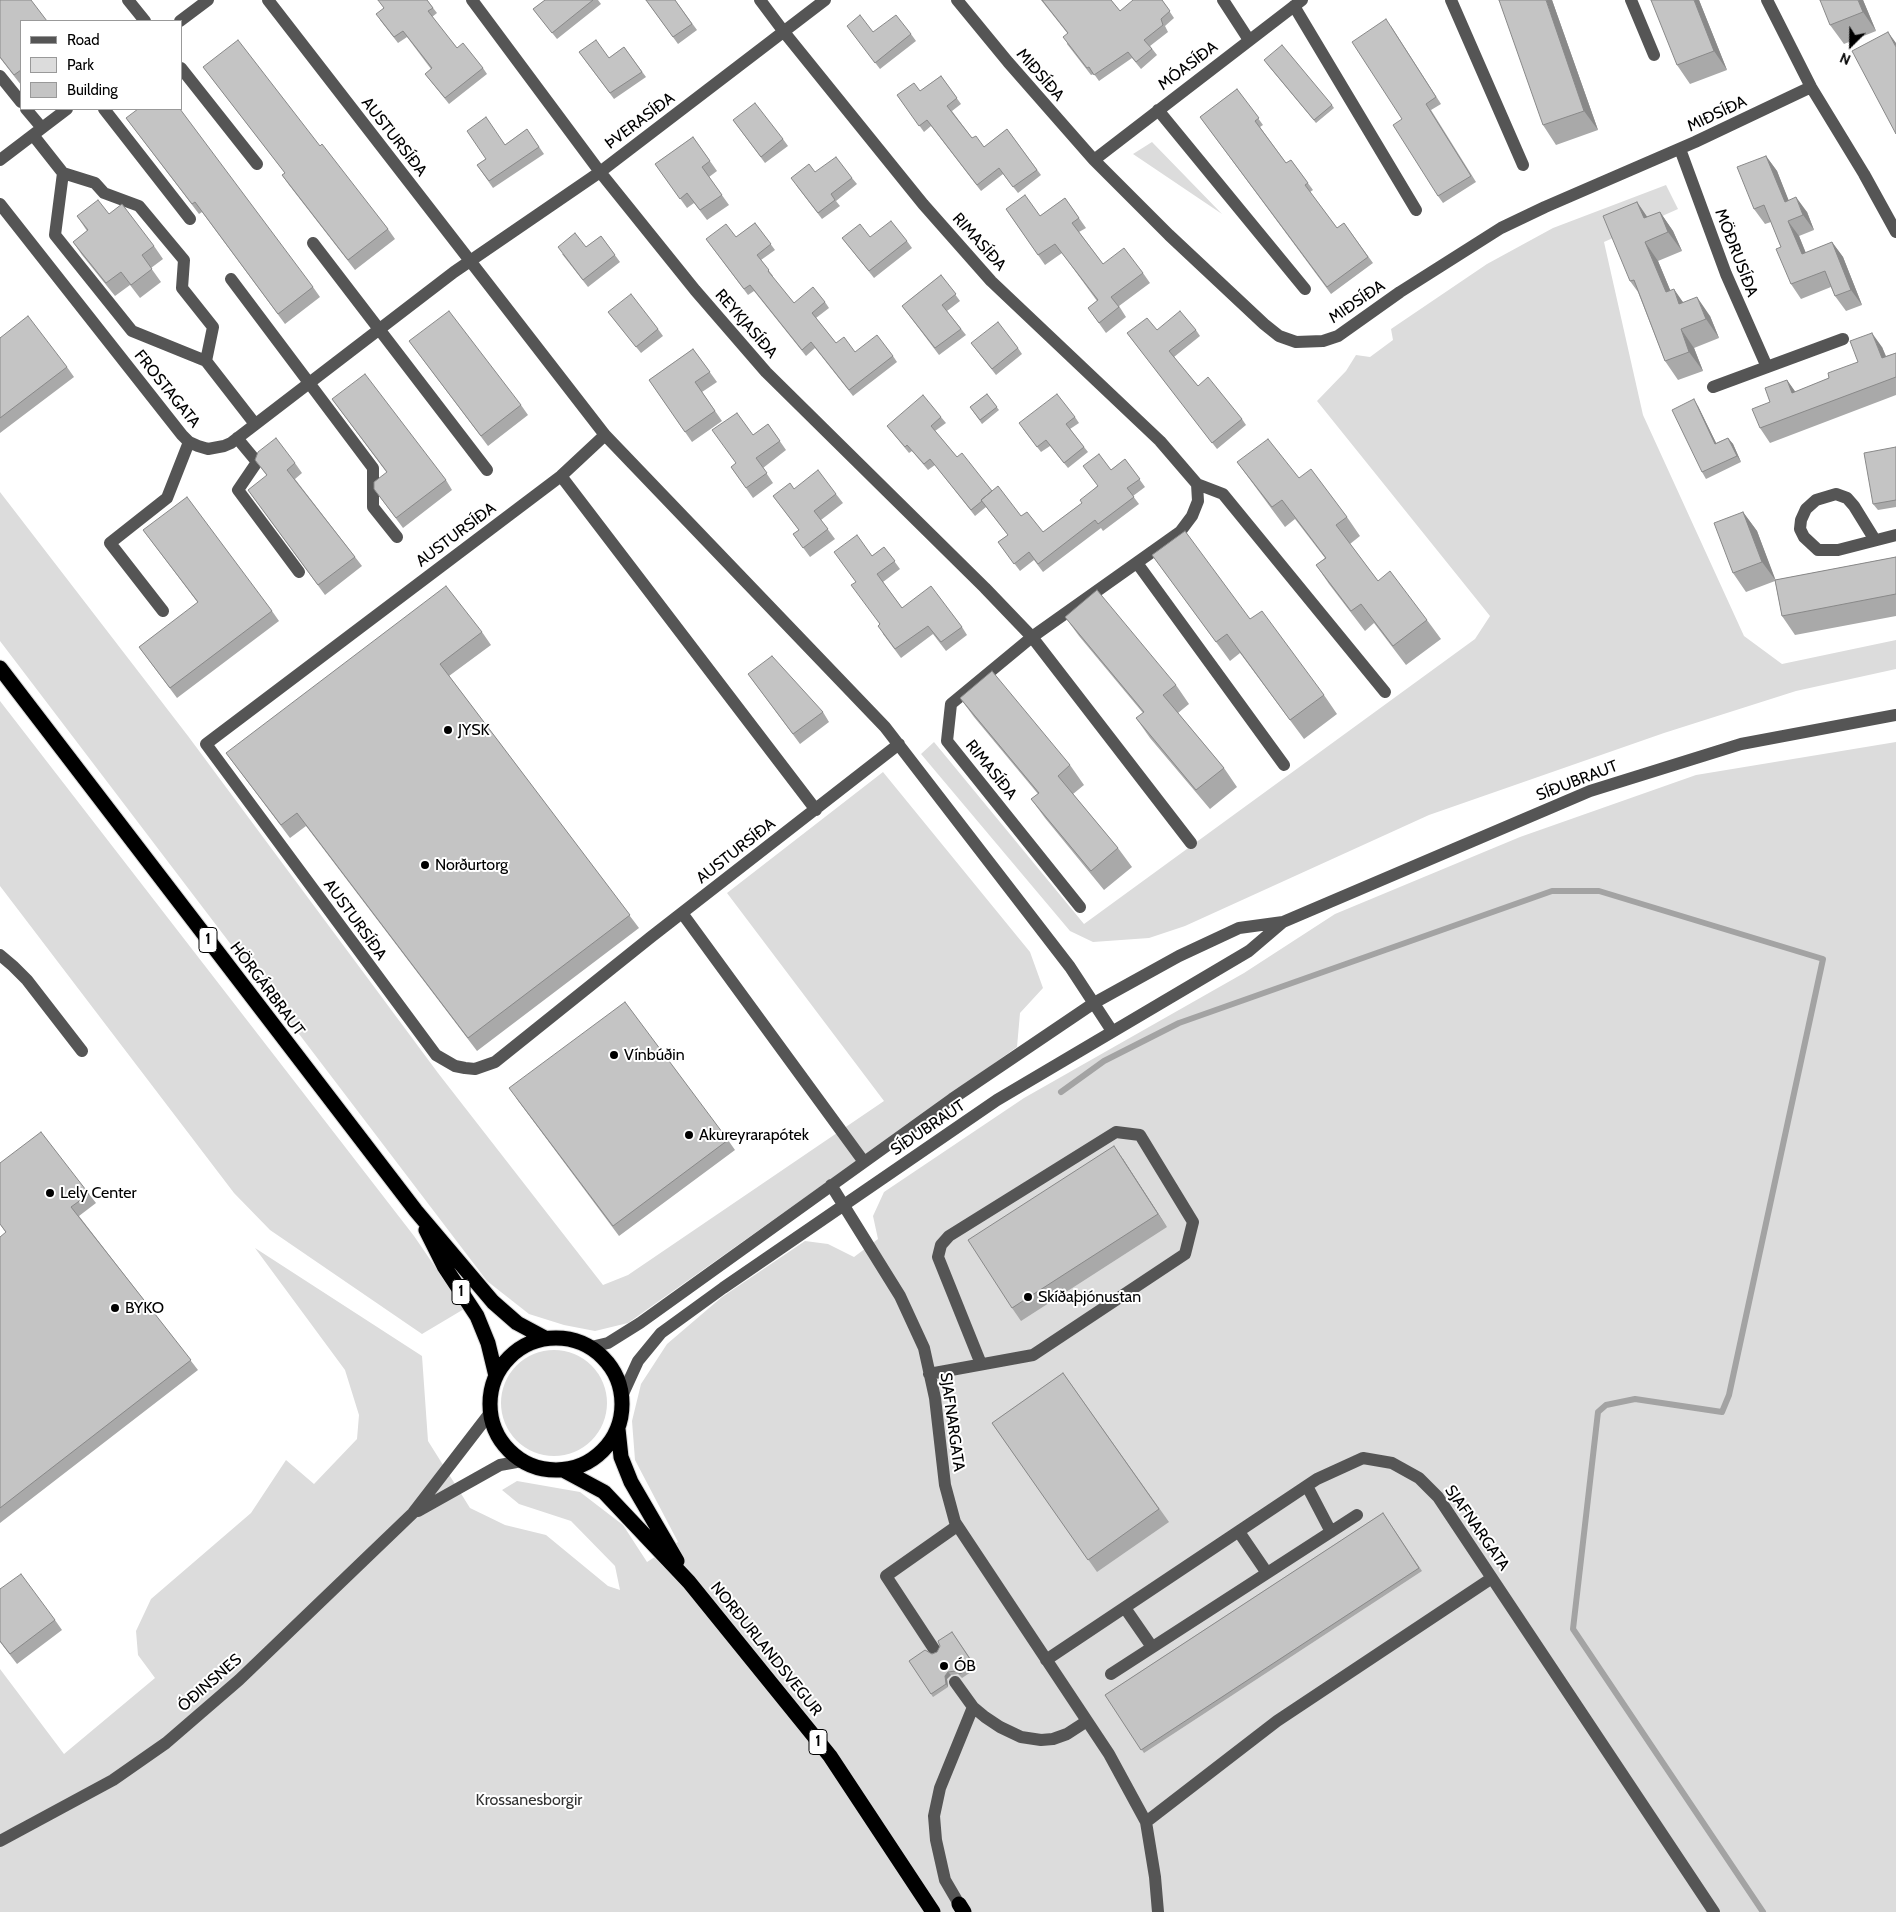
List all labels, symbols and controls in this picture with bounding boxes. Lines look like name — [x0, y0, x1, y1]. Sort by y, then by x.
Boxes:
legend — [20, 20, 182, 110]
north arrow — [1826, 20, 1876, 70]
text: Road — [67, 31, 100, 49]
street label: MÓASÍÐA — [1154, 37, 1222, 95]
street label: MIÐSÍÐA — [1012, 45, 1068, 105]
text: N — [1837, 49, 1853, 69]
text: Park — [67, 56, 94, 74]
text: Building — [67, 81, 118, 99]
street label: ÞVERASÍÐA — [602, 89, 678, 153]
street label: MIÐSÍÐA — [1684, 92, 1750, 136]
street label: AUSTURSÍÐA — [357, 94, 431, 180]
street label: MÖÐRUSÍÐA — [1710, 206, 1762, 300]
street label: RIMASÍÐA — [948, 209, 1010, 275]
street label: MIÐSÍÐA — [1325, 276, 1389, 328]
street label: REYKJASÍÐA — [711, 286, 781, 362]
street label: FROSTAGATA — [130, 346, 204, 432]
street label: AUSTURSÍÐA — [412, 499, 500, 571]
place label: JYSK — [458, 720, 490, 740]
marker: JYSK — [442, 724, 454, 736]
street label: RIMASÍÐA — [961, 736, 1021, 804]
street label: SÍÐUBRAUT — [1534, 757, 1620, 805]
street label: AUSTURSÍÐA — [693, 814, 779, 888]
place label: Norðurtorg — [435, 855, 508, 875]
marker: Norðurtorg — [419, 859, 431, 871]
street label: AUSTURSÍÐA — [319, 876, 391, 964]
road number: 1 — [199, 928, 217, 952]
street label: HÖRGÁRBRAUT — [226, 938, 308, 1040]
place label: Vínbúðin — [624, 1045, 685, 1065]
marker: Vínbúðin — [608, 1049, 620, 1061]
street label: SÍÐUBRAUT — [887, 1096, 969, 1160]
place label: Akureyrarapótek — [699, 1125, 809, 1145]
marker: Akureyrarapótek — [683, 1129, 695, 1141]
place label: Lely Center — [60, 1183, 137, 1203]
marker: Lely Center — [44, 1187, 56, 1199]
road number: 1 — [452, 1280, 470, 1304]
place label: Skíðaþjónustan — [1038, 1287, 1141, 1307]
marker: Skíðaþjónustan — [1022, 1291, 1034, 1303]
place label: BYKO — [125, 1298, 164, 1318]
marker: BYKO — [109, 1302, 121, 1314]
street label: SJAFNARGATA — [936, 1371, 968, 1473]
street label: SJAFNARGATA — [1441, 1482, 1513, 1574]
street label: NORÐURLANDSVEGUR — [706, 1578, 826, 1720]
street label: ÓÐINSNES — [174, 1650, 246, 1716]
place label: ÓB — [954, 1656, 976, 1676]
marker: ÓB — [938, 1660, 950, 1672]
road number: 1 — [809, 1730, 827, 1754]
park label: Krossanesborgir — [476, 1790, 582, 1810]

